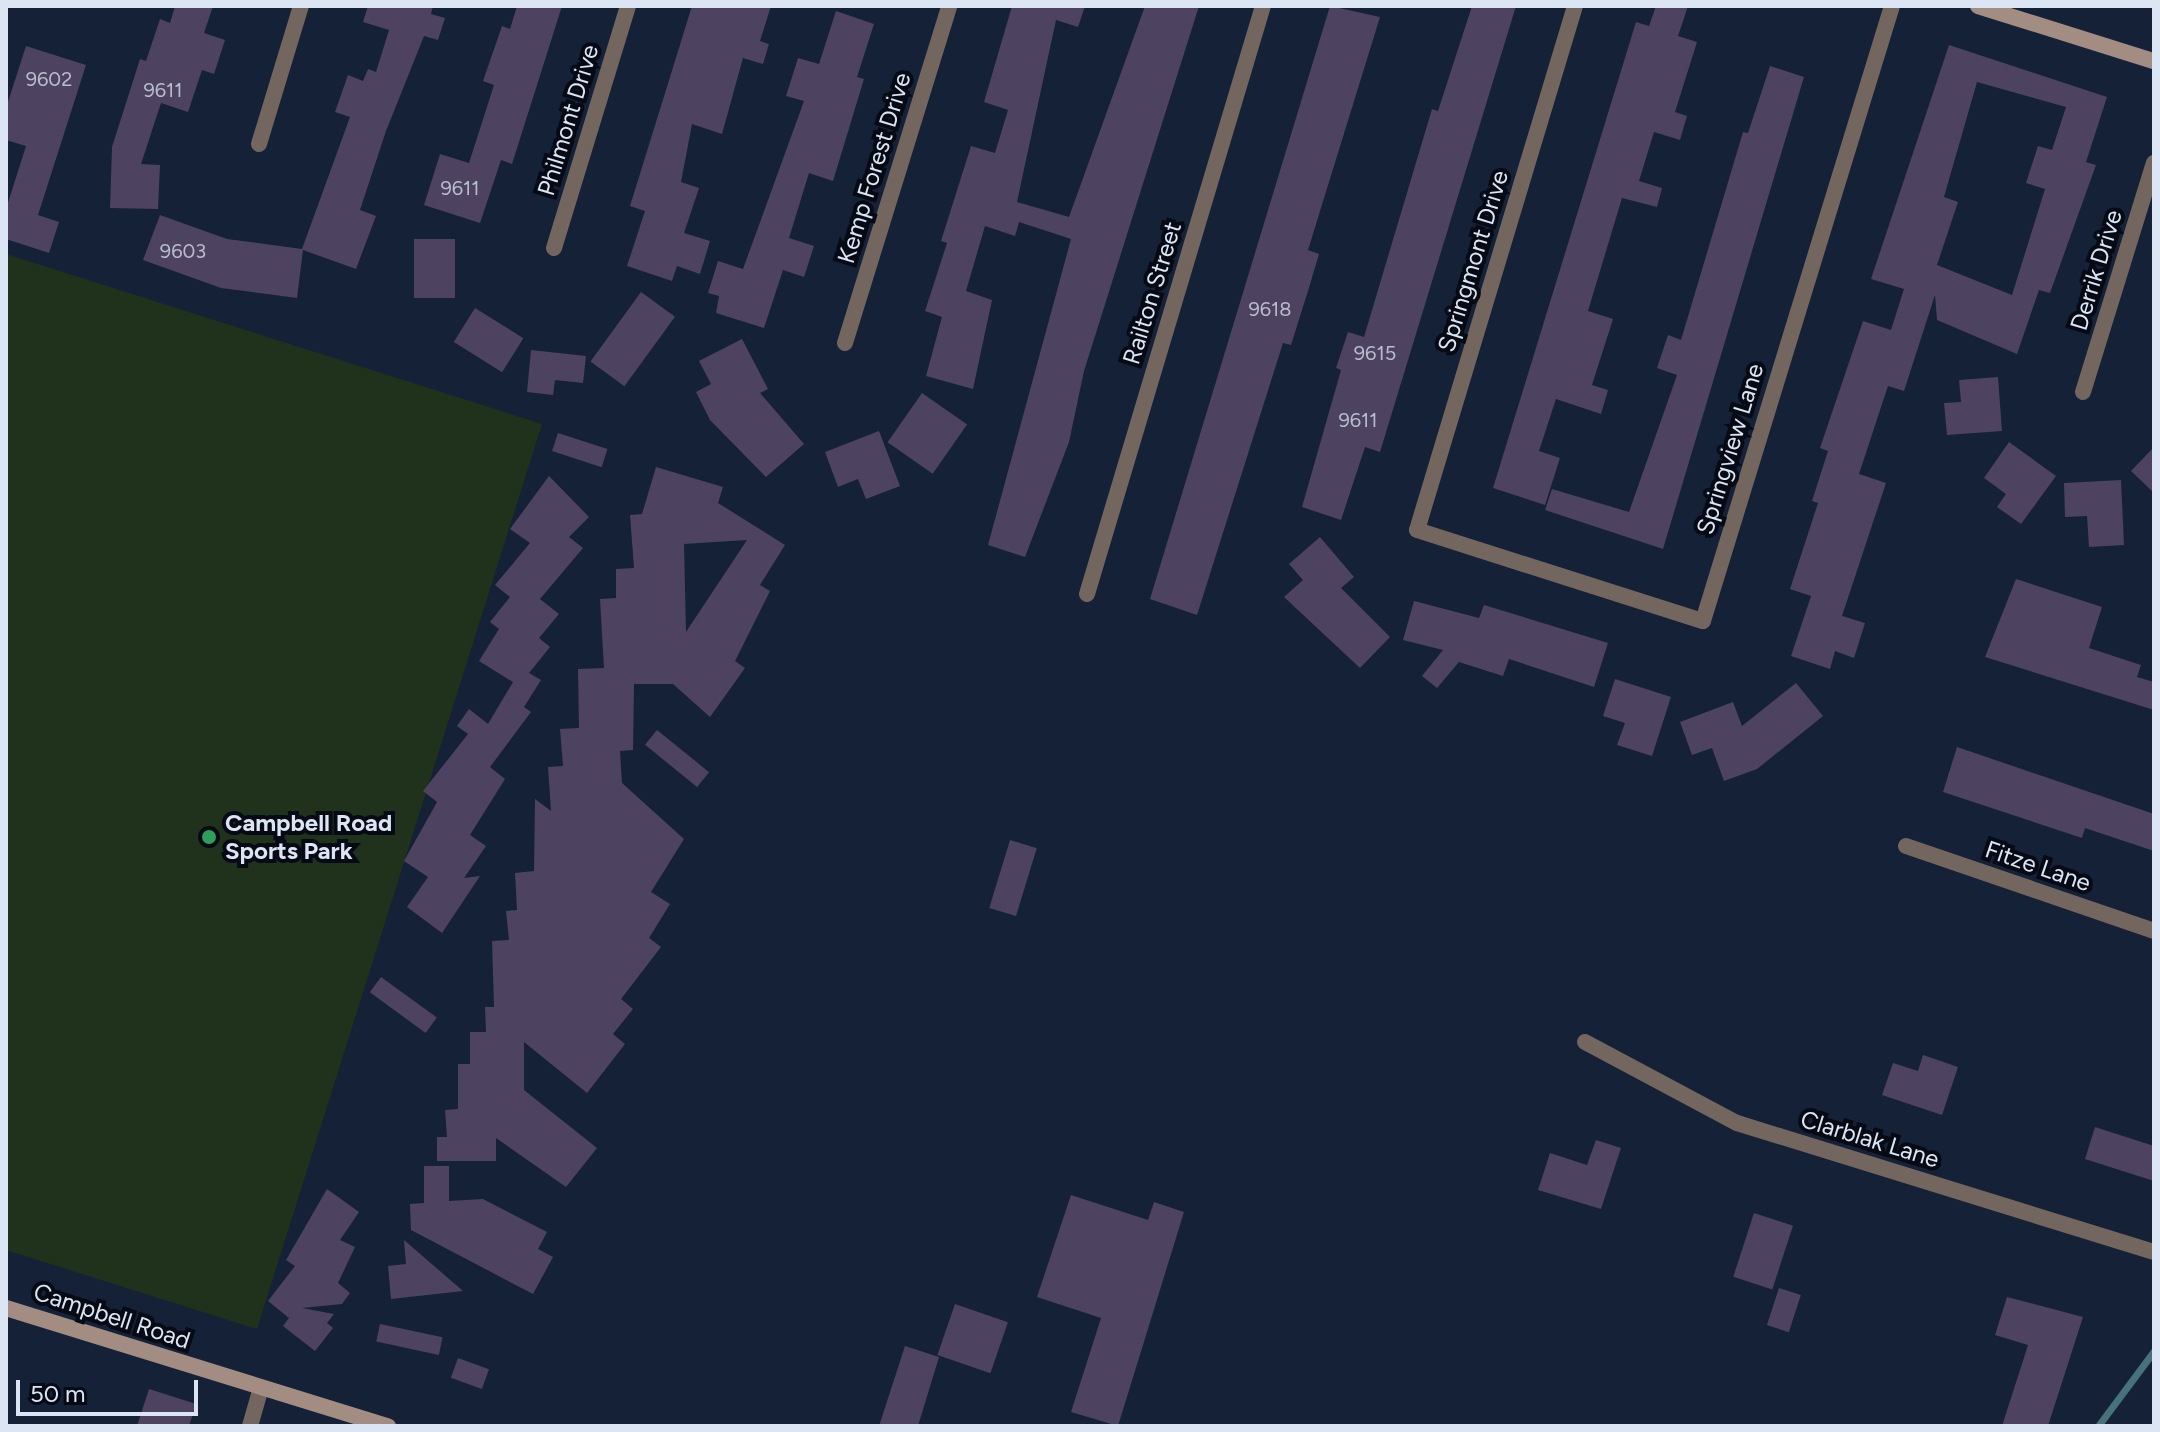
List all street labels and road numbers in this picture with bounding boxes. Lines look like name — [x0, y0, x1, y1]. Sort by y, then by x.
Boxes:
street label: Philmont Drive — [531, 41, 605, 199]
street label: Kemp Forest Drive — [831, 69, 917, 267]
street label: Springmont Drive — [1432, 167, 1514, 355]
street label: Derrik Drive — [2064, 206, 2128, 334]
street label: Railton Street — [1117, 218, 1187, 368]
street label: Springview Lane — [1690, 360, 1770, 538]
street label: Fitze Lane — [1981, 835, 2095, 897]
street label: Clarblak Lane — [1797, 1104, 1943, 1174]
street label: Campbell Road — [30, 1277, 194, 1355]

